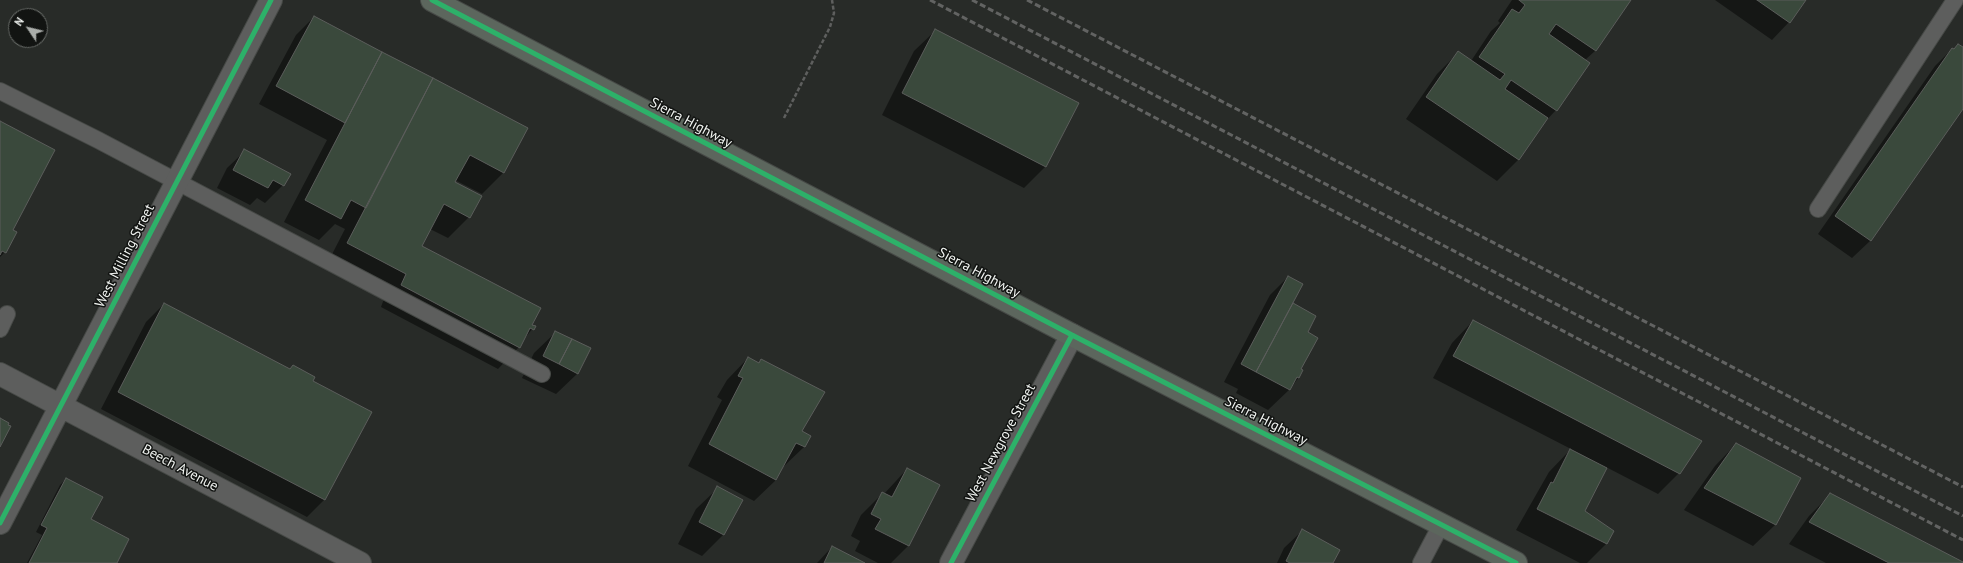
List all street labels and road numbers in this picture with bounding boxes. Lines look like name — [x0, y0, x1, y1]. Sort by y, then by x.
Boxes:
street label: Sierra Highway — [647, 94, 735, 152]
street label: West Milling Street — [92, 201, 158, 311]
street label: Sierra Highway — [935, 244, 1023, 302]
street label: West Newgrove Street — [963, 381, 1039, 505]
street label: Sierra Highway — [1222, 393, 1310, 449]
street label: Beech Avenue — [139, 441, 221, 495]

